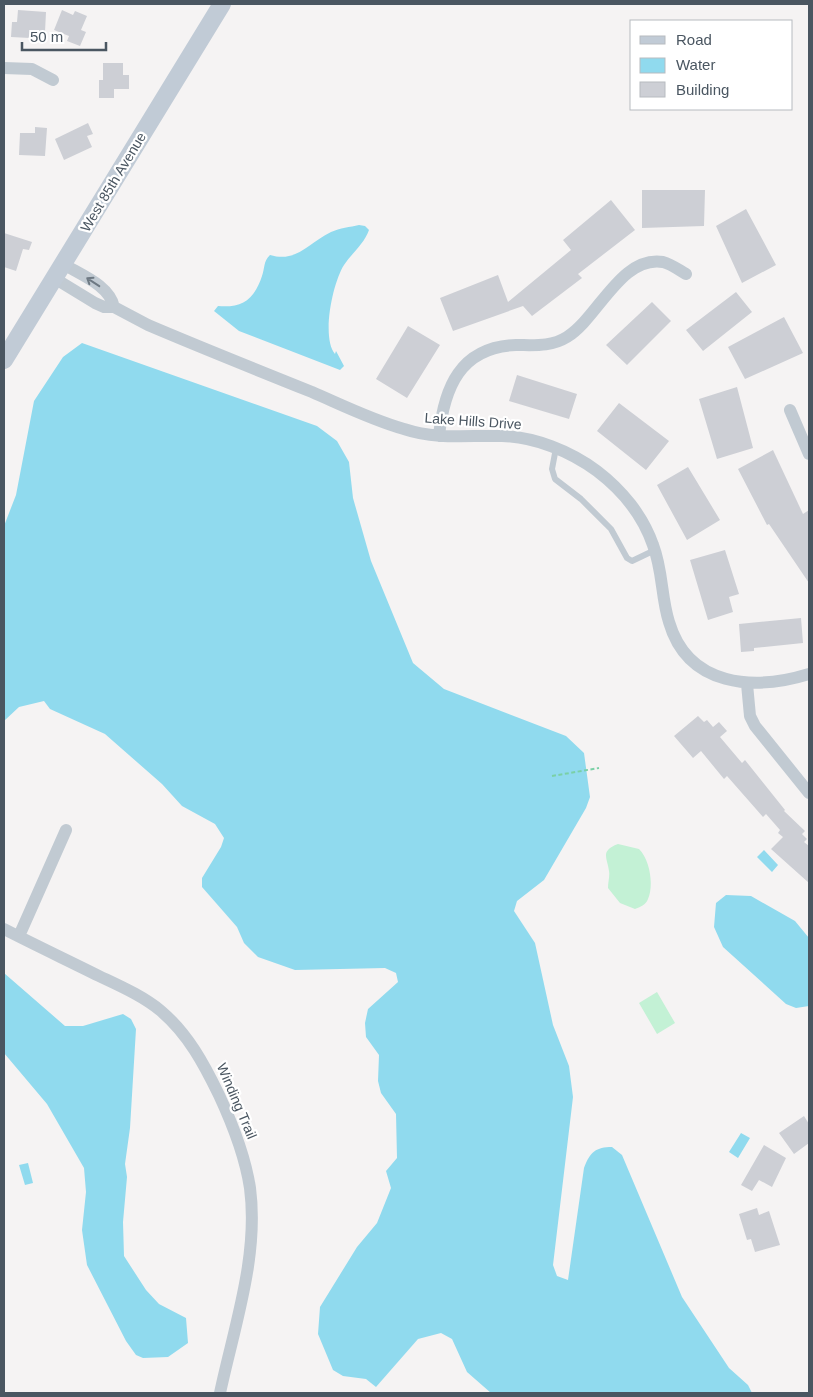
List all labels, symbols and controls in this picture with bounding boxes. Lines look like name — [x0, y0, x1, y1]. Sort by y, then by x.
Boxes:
scale bar — [22, 20, 106, 52]
legend — [630, 20, 793, 110]
text: 50 m — [30, 28, 63, 45]
text: Road — [676, 31, 712, 48]
text: Water — [676, 56, 715, 73]
text: Building — [676, 81, 729, 98]
street label: West 85th Avenue — [77, 129, 149, 235]
one-way arrow — [86, 277, 100, 287]
street label: Lake Hills Drive — [424, 410, 522, 432]
street label: Winding Trail — [214, 1061, 260, 1141]

